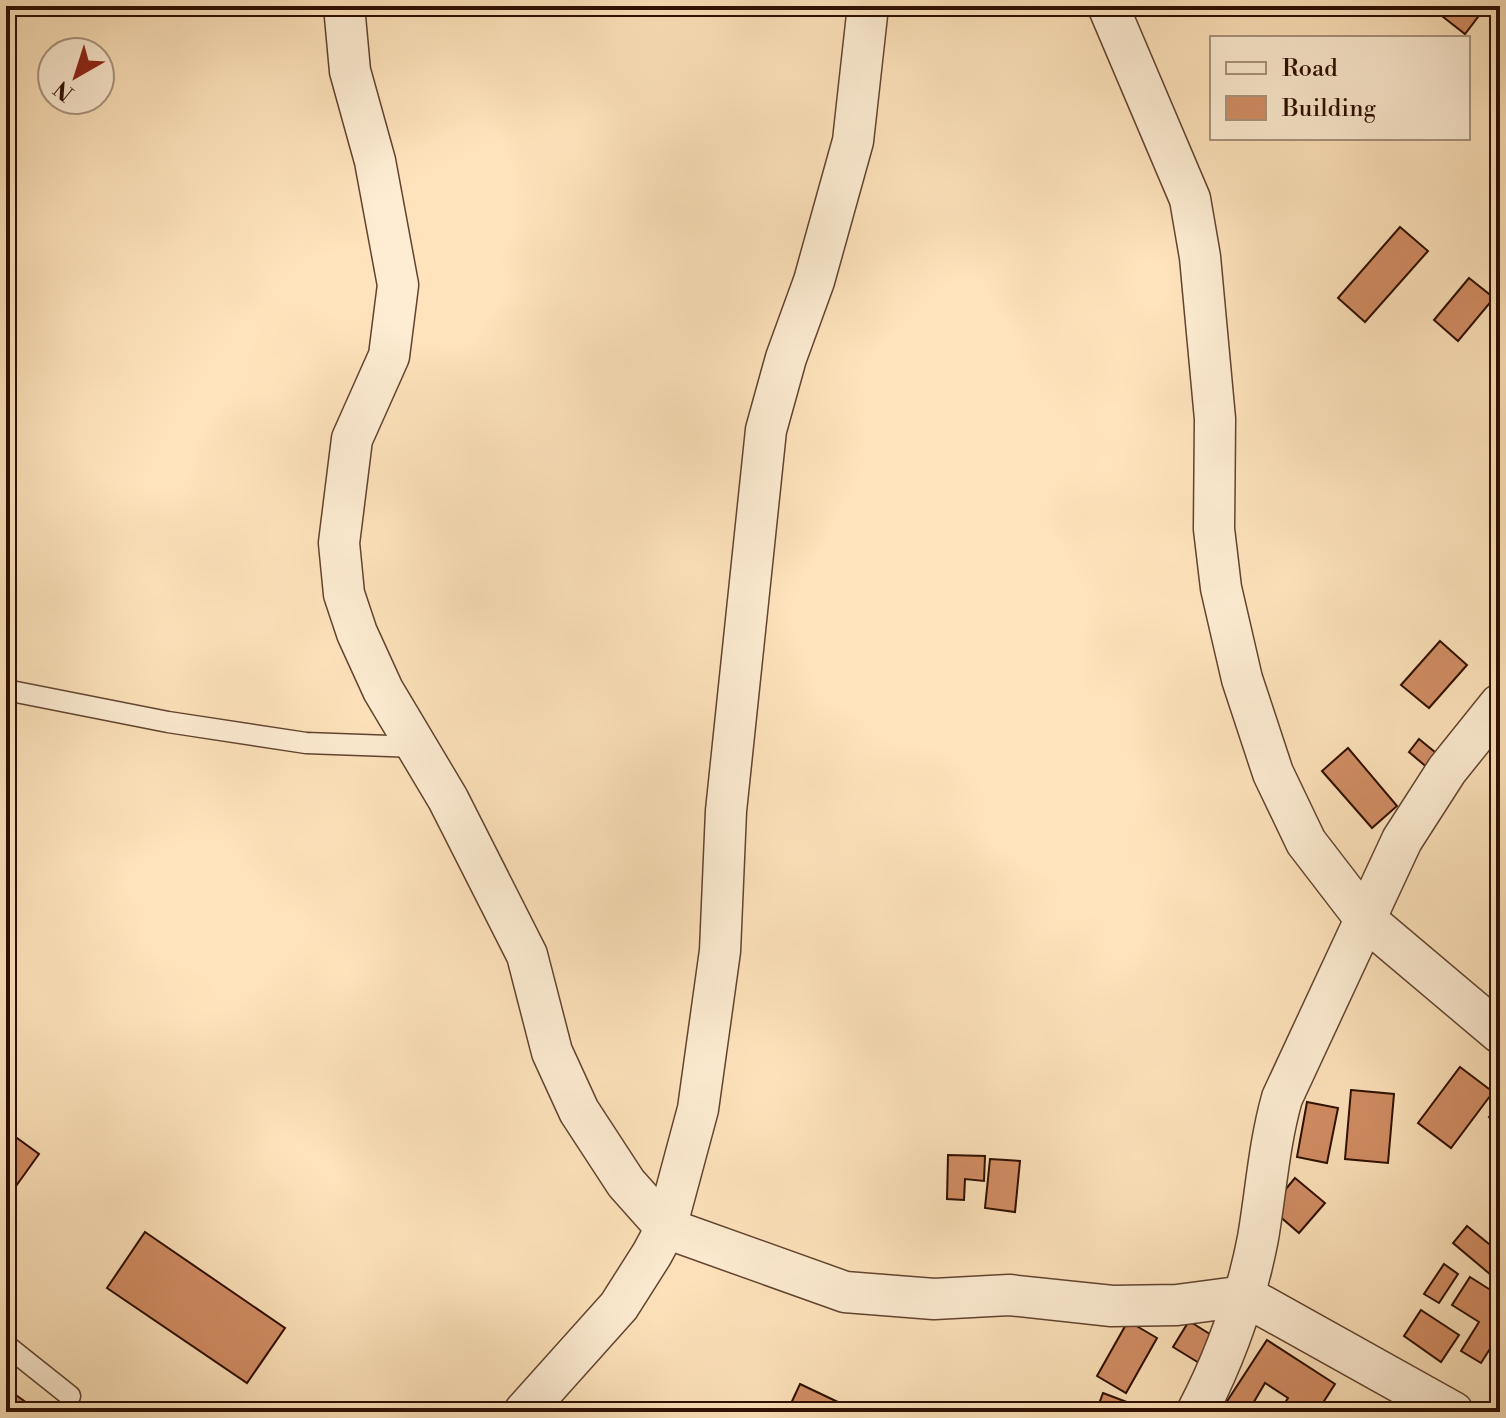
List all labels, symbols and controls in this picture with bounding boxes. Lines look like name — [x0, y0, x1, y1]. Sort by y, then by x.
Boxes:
north arrow — [36, 36, 116, 116]
legend — [1210, 36, 1470, 140]
text: Road — [1282, 54, 1338, 84]
text: N — [49, 74, 80, 106]
text: Building — [1281, 94, 1376, 124]

